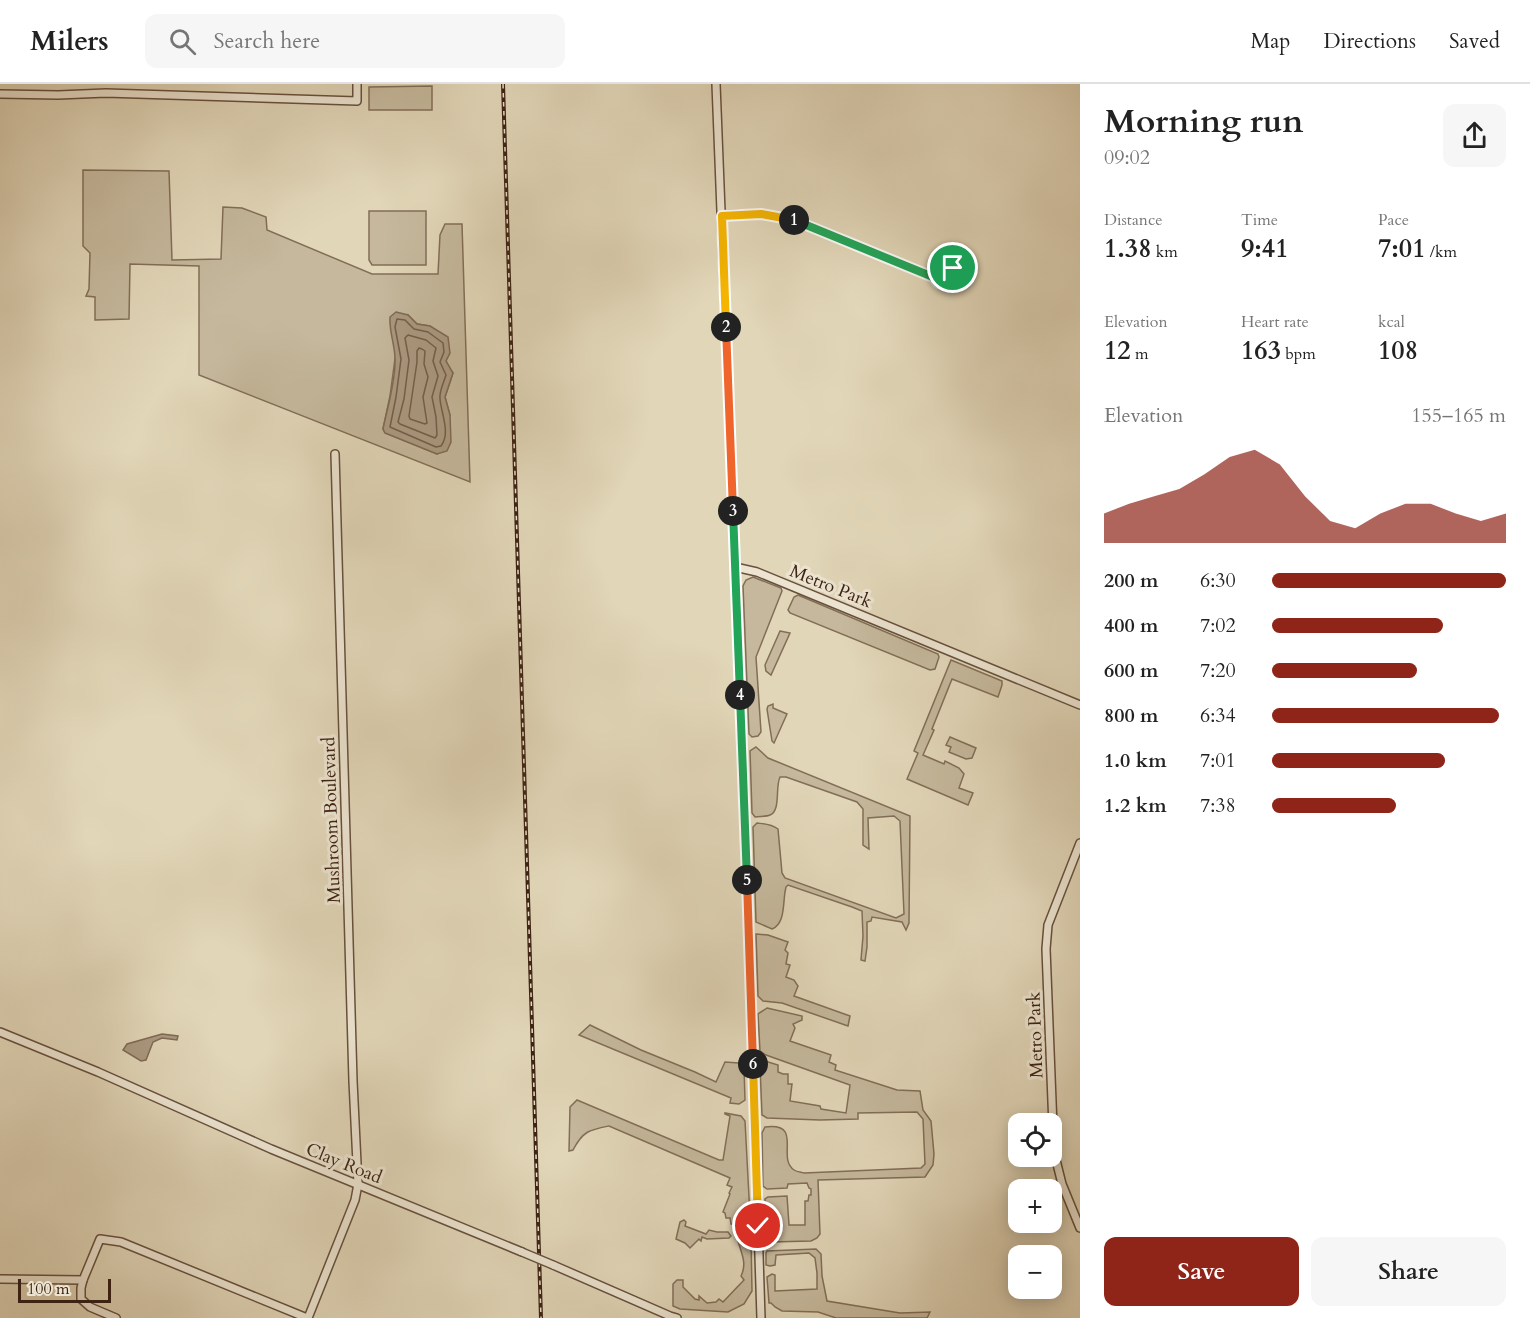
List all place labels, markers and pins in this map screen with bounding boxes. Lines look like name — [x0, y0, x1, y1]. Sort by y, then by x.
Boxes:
pin: 1 — [779, 205, 809, 235]
pin — [927, 242, 978, 293]
pin: 2 — [711, 312, 741, 342]
pin: 3 — [718, 496, 748, 526]
pin: 4 — [725, 680, 755, 710]
pin: 5 — [732, 865, 762, 895]
pin: 6 — [738, 1049, 768, 1079]
pin — [732, 1200, 783, 1251]

